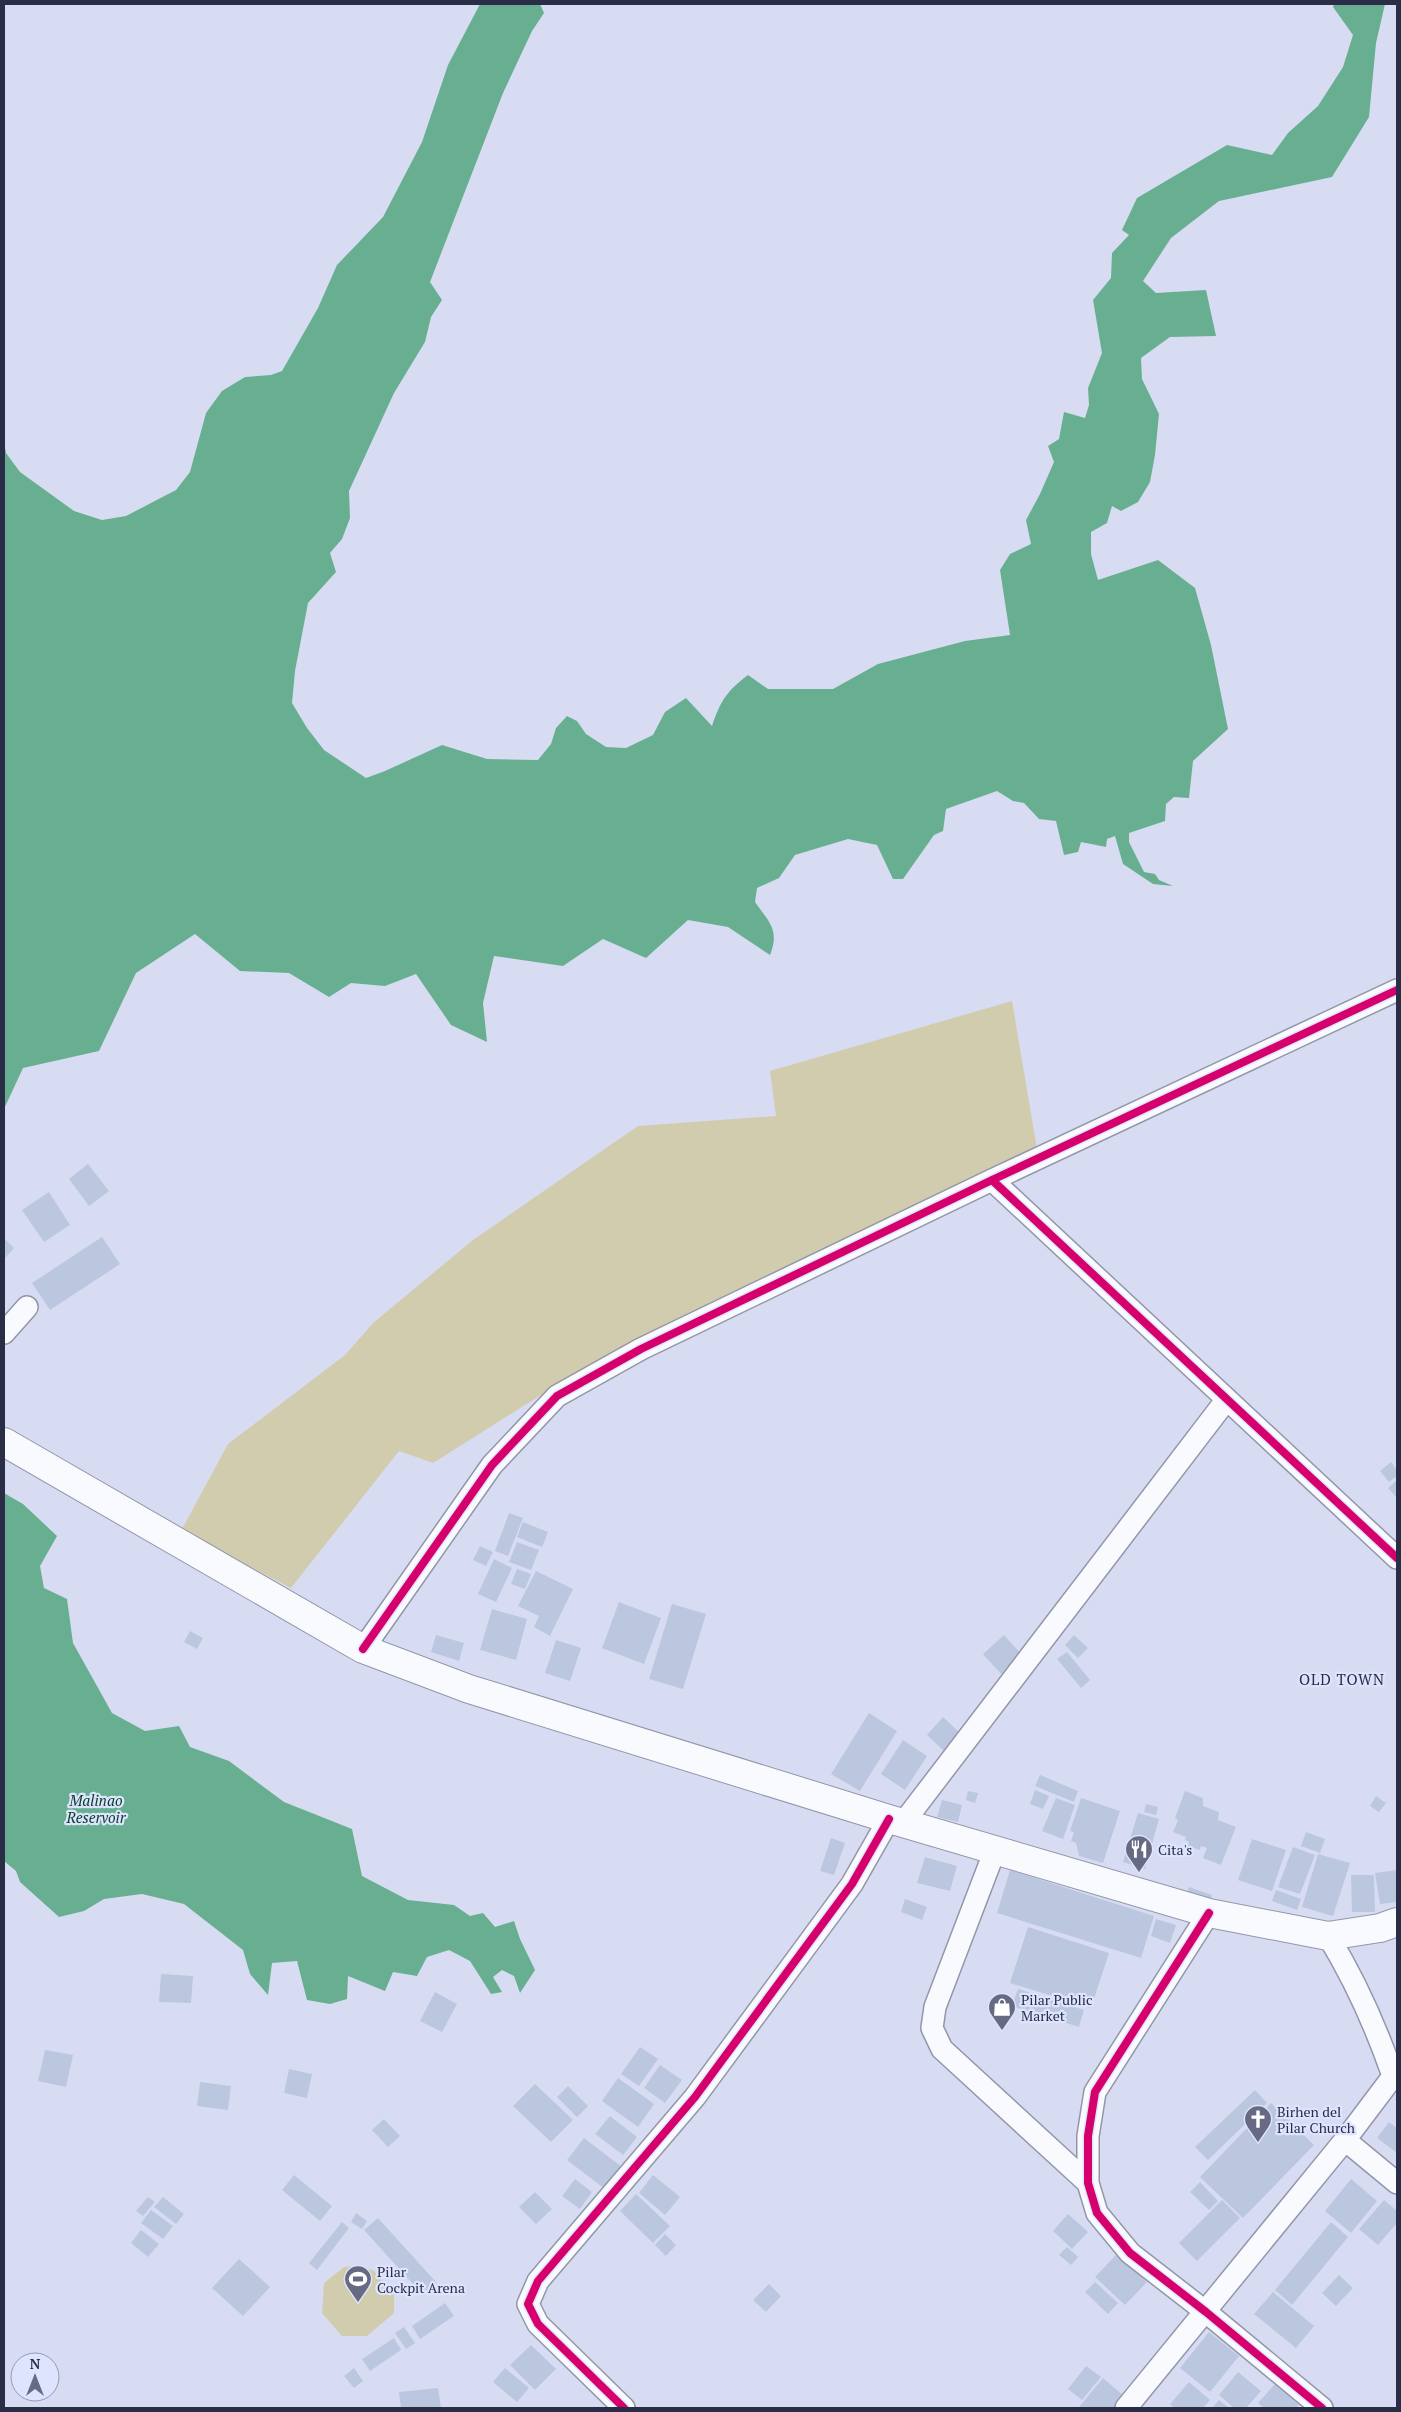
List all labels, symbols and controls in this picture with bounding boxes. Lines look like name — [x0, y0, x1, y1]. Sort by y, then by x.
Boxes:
district label: OLD TOWN — [1299, 1669, 1385, 1689]
water label: Malinao Reservoir — [66, 1790, 127, 1827]
restaurant icon: Cita's — [1124, 1834, 1154, 1873]
place label: Cita's — [1158, 1840, 1192, 1859]
place label: Pilar Public Market — [1021, 1990, 1093, 2025]
shop icon: Pilar Public Market — [987, 1992, 1017, 2031]
place label: Birhen del Pilar Church — [1277, 2102, 1355, 2137]
church icon: Birhen del Pilar Church — [1243, 2104, 1273, 2143]
place label: Pilar Cockpit Arena — [377, 2262, 465, 2297]
sports icon: Pilar Cockpit Arena — [343, 2264, 373, 2303]
north arrow — [10, 2352, 60, 2402]
text: N — [30, 2354, 41, 2373]

